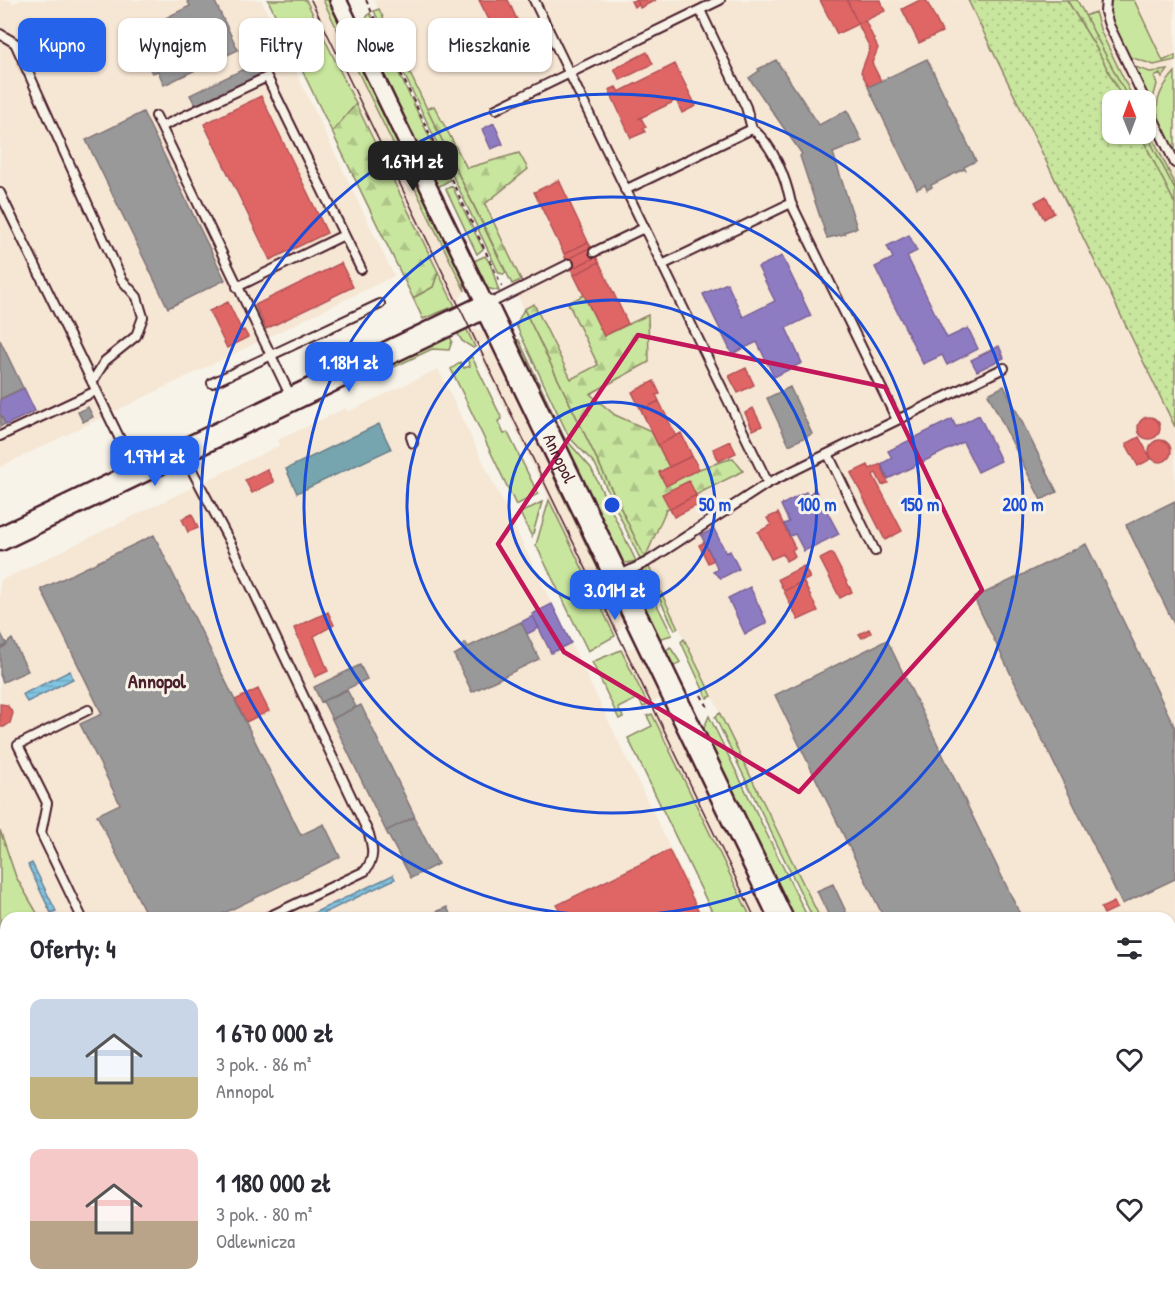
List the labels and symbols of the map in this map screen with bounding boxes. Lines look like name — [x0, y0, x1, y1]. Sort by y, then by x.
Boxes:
north arrow — [1102, 90, 1156, 144]
pin: 1.67M zł — [351, 141, 475, 192]
pin: 1.18M zł — [287, 342, 411, 393]
street label: Annopol — [537, 429, 583, 487]
pin: 1.97M zł — [93, 436, 217, 487]
text: 50 m — [699, 492, 731, 517]
text: 100 m — [797, 492, 837, 517]
text: 150 m — [901, 492, 939, 517]
text: 200 m — [1003, 492, 1043, 517]
centre of rings — [602, 495, 622, 515]
pin: 3.01M zł — [553, 570, 677, 621]
district label: Annopol — [128, 667, 187, 695]

